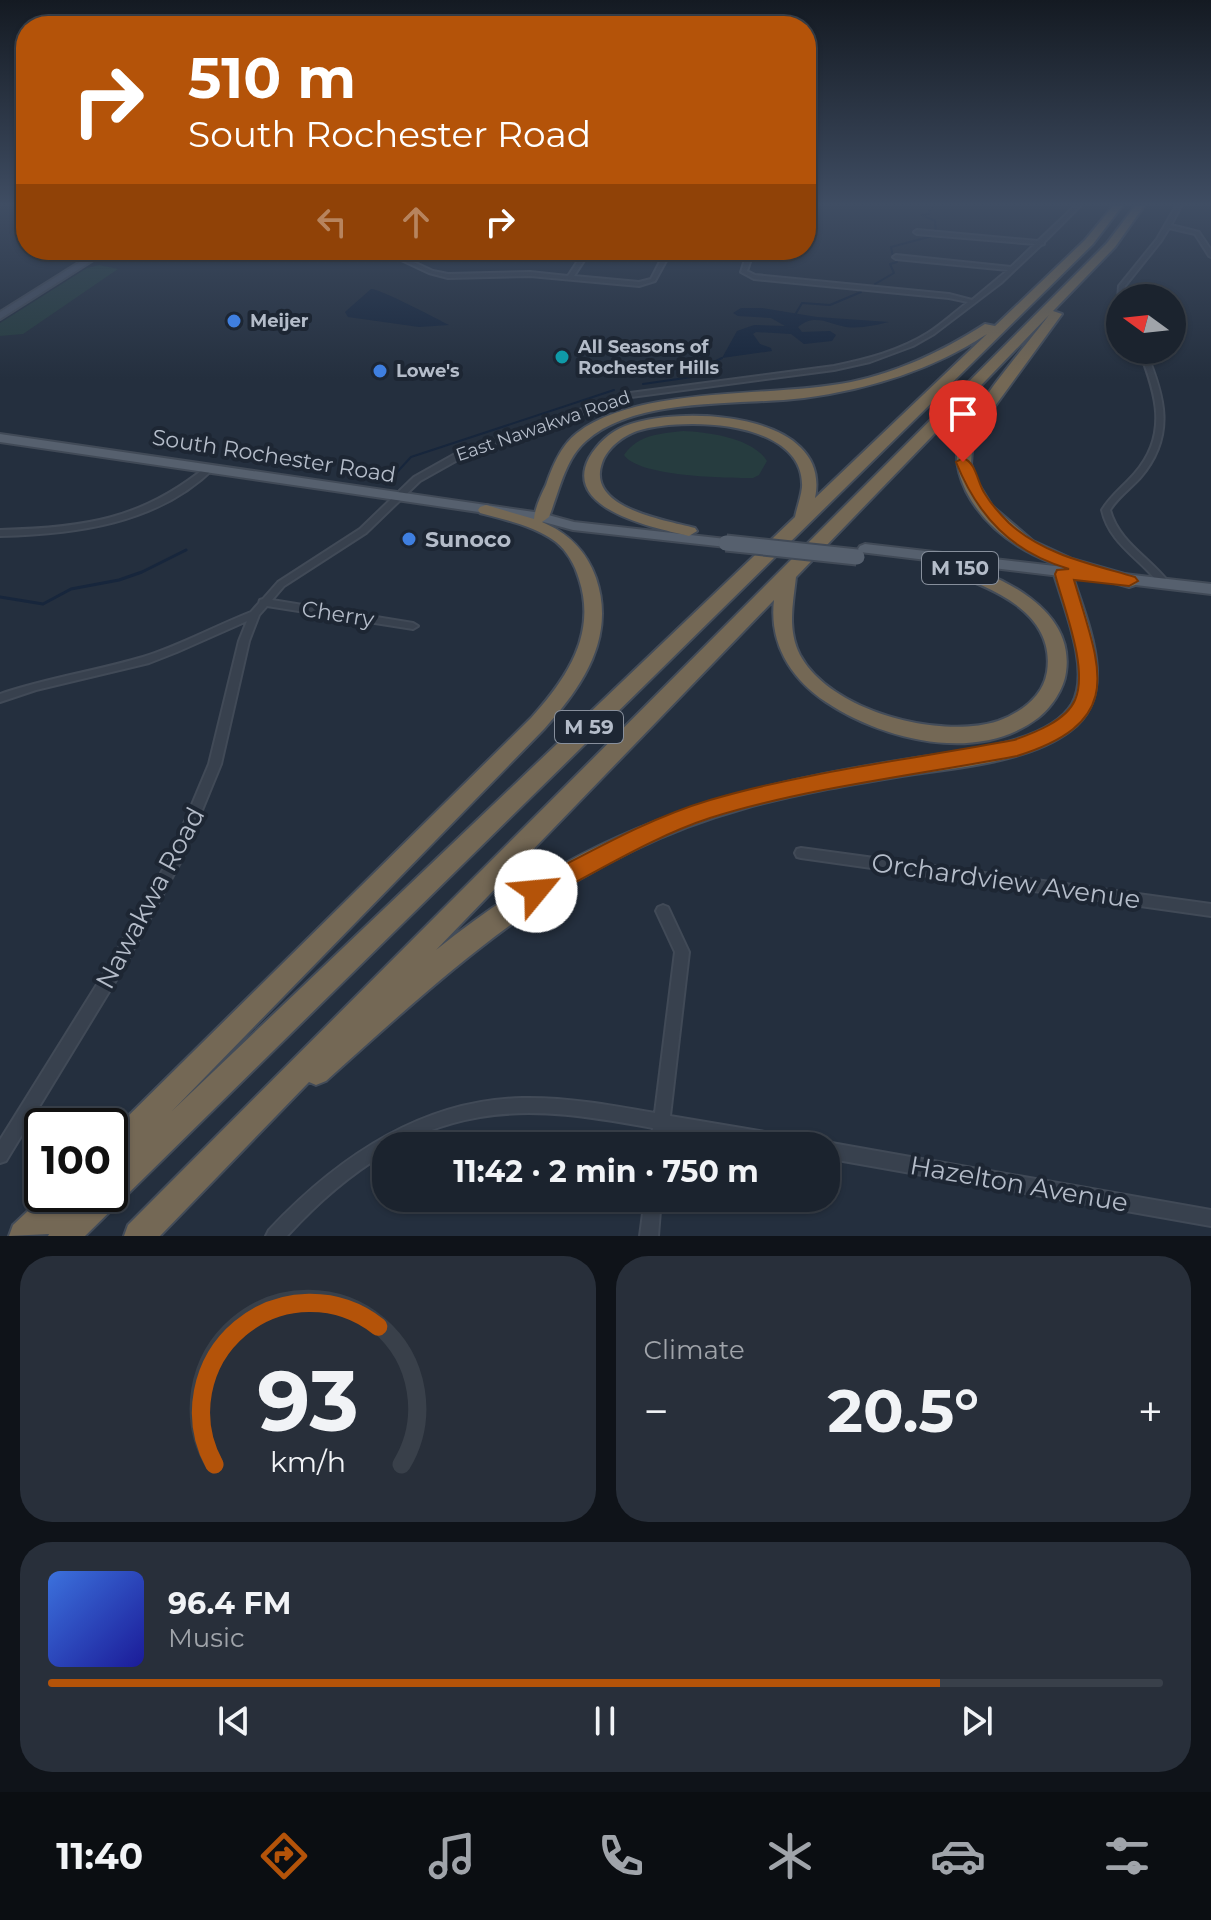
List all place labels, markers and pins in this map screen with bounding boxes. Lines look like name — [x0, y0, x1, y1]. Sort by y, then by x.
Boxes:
place label: Meijer — [250, 310, 309, 332]
marker: Meijer — [225, 312, 243, 330]
place label: All Seasons of Rochester Hills — [577, 336, 720, 379]
marker: All Seasons of Rochester Hills — [553, 348, 571, 366]
place label: Lowe's — [396, 360, 460, 382]
marker: Lowe's — [371, 362, 389, 380]
pin — [929, 380, 997, 462]
place label: Sunoco — [425, 526, 511, 553]
marker: Sunoco — [400, 530, 418, 548]

